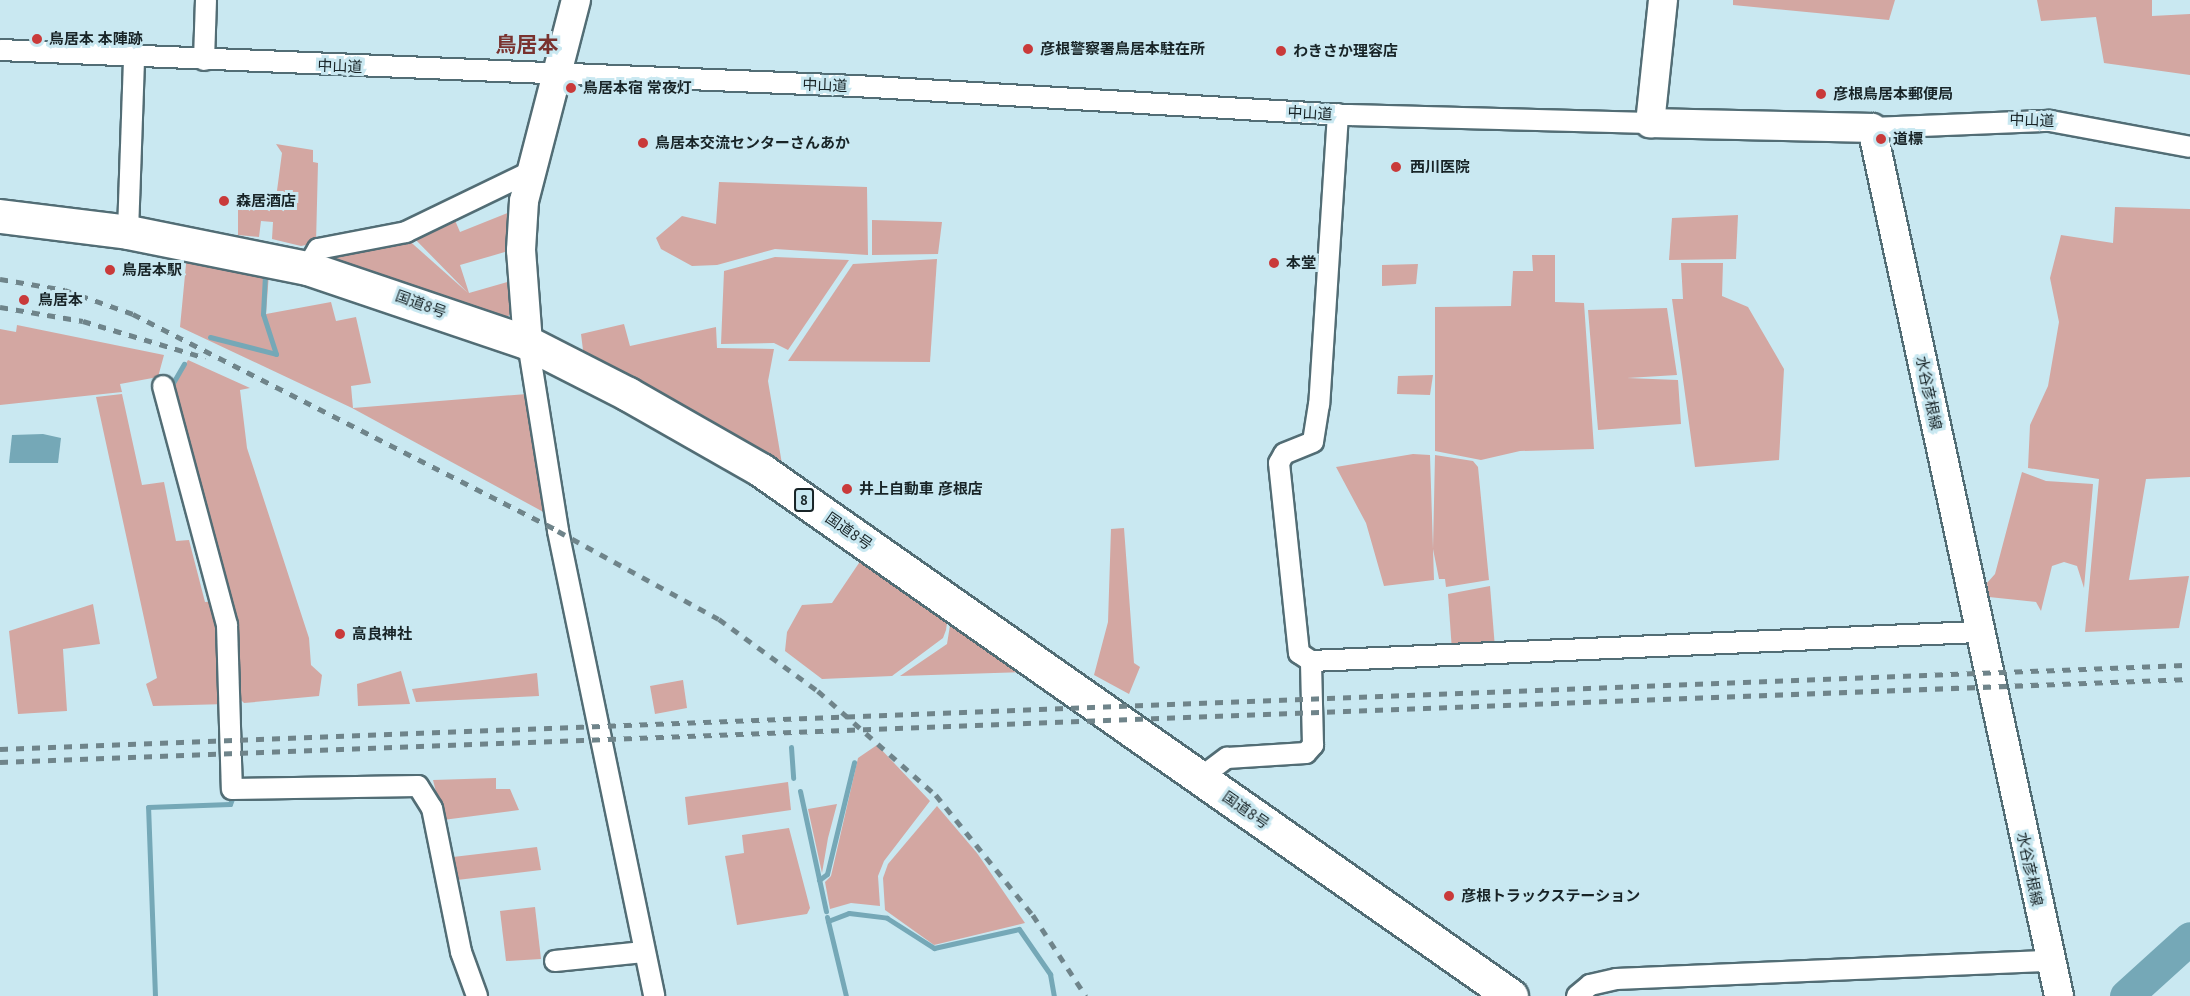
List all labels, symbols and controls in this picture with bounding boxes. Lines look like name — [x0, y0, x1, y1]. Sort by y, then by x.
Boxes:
place label: 鳥居本 本陣跡 — [49, 30, 143, 48]
marker: 鳥居本 本陣跡 — [30, 32, 44, 46]
district label: 鳥居本 — [496, 32, 558, 58]
place label: 彦根警察署鳥居本駐在所 — [1040, 40, 1205, 58]
marker: 彦根警察署鳥居本駐在所 — [1021, 42, 1035, 56]
place label: わきさか理容店 — [1293, 42, 1398, 60]
marker: わきさか理容店 — [1274, 44, 1288, 58]
street label: 中山道 — [317, 56, 363, 76]
street label: 中山道 — [802, 75, 848, 95]
place label: 鳥居本宿 常夜灯 — [583, 79, 692, 97]
marker: 鳥居本宿 常夜灯 — [564, 81, 578, 95]
place label: 彦根鳥居本郵便局 — [1833, 85, 1953, 103]
marker: 彦根鳥居本郵便局 — [1814, 87, 1828, 101]
street label: 中山道 — [1287, 103, 1333, 123]
street label: 中山道 — [2009, 110, 2055, 130]
place label: 道標 — [1893, 130, 1923, 148]
marker: 道標 — [1874, 132, 1888, 146]
place label: 鳥居本交流センターさんあか — [655, 134, 850, 152]
marker: 鳥居本交流センターさんあか — [636, 136, 650, 150]
marker: 西川医院 — [1387, 158, 1405, 176]
place label: 西川医院 — [1410, 158, 1470, 176]
place label: 森居酒店 — [236, 192, 296, 210]
marker: 森居酒店 — [217, 194, 231, 208]
place label: 本堂 — [1286, 254, 1316, 272]
marker: 本堂 — [1267, 256, 1281, 270]
place label: 鳥居本駅 — [122, 261, 182, 279]
marker: 鳥居本駅 — [103, 263, 117, 277]
street label: 国道8号 — [393, 286, 449, 322]
marker: 鳥居本 — [15, 291, 33, 309]
place label: 鳥居本 — [38, 291, 83, 309]
street label: 水谷彦根線 — [1912, 354, 1946, 432]
place label: 井上自動車 彦根店 — [859, 480, 983, 498]
marker: 井上自動車 彦根店 — [840, 482, 854, 496]
road number: 8 — [794, 489, 814, 511]
street label: 国道8号 — [822, 508, 876, 554]
place label: 高良神社 — [352, 625, 412, 643]
marker: 高良神社 — [333, 627, 347, 641]
street label: 国道8号 — [1219, 787, 1273, 833]
street label: 水谷彦根線 — [2013, 830, 2047, 908]
place label: 彦根トラックステーション — [1461, 887, 1641, 905]
marker: 彦根トラックステーション — [1442, 889, 1456, 903]

